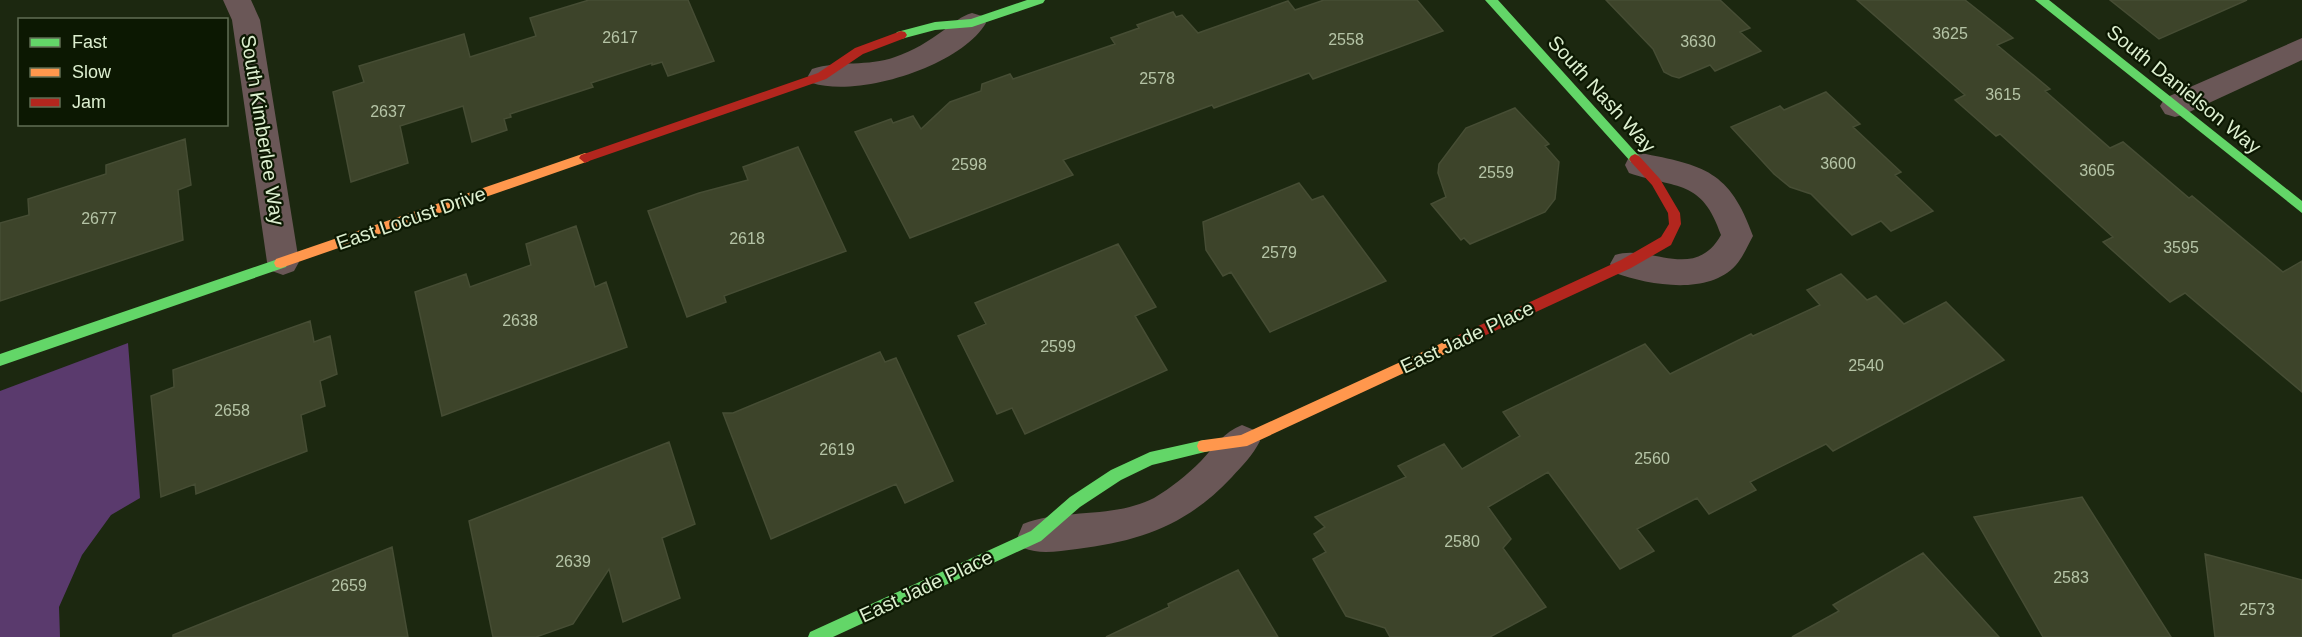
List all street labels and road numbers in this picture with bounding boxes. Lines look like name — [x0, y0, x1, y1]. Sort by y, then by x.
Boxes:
street label: South Danielson Way — [2103, 20, 2265, 158]
street label: South Nash Way — [1544, 31, 1660, 157]
street label: South Kimberlee Way — [237, 33, 289, 227]
street label: East Locust Drive — [333, 182, 489, 254]
street label: East Jade Place — [1397, 296, 1537, 378]
street label: East Jade Place — [856, 545, 996, 627]

